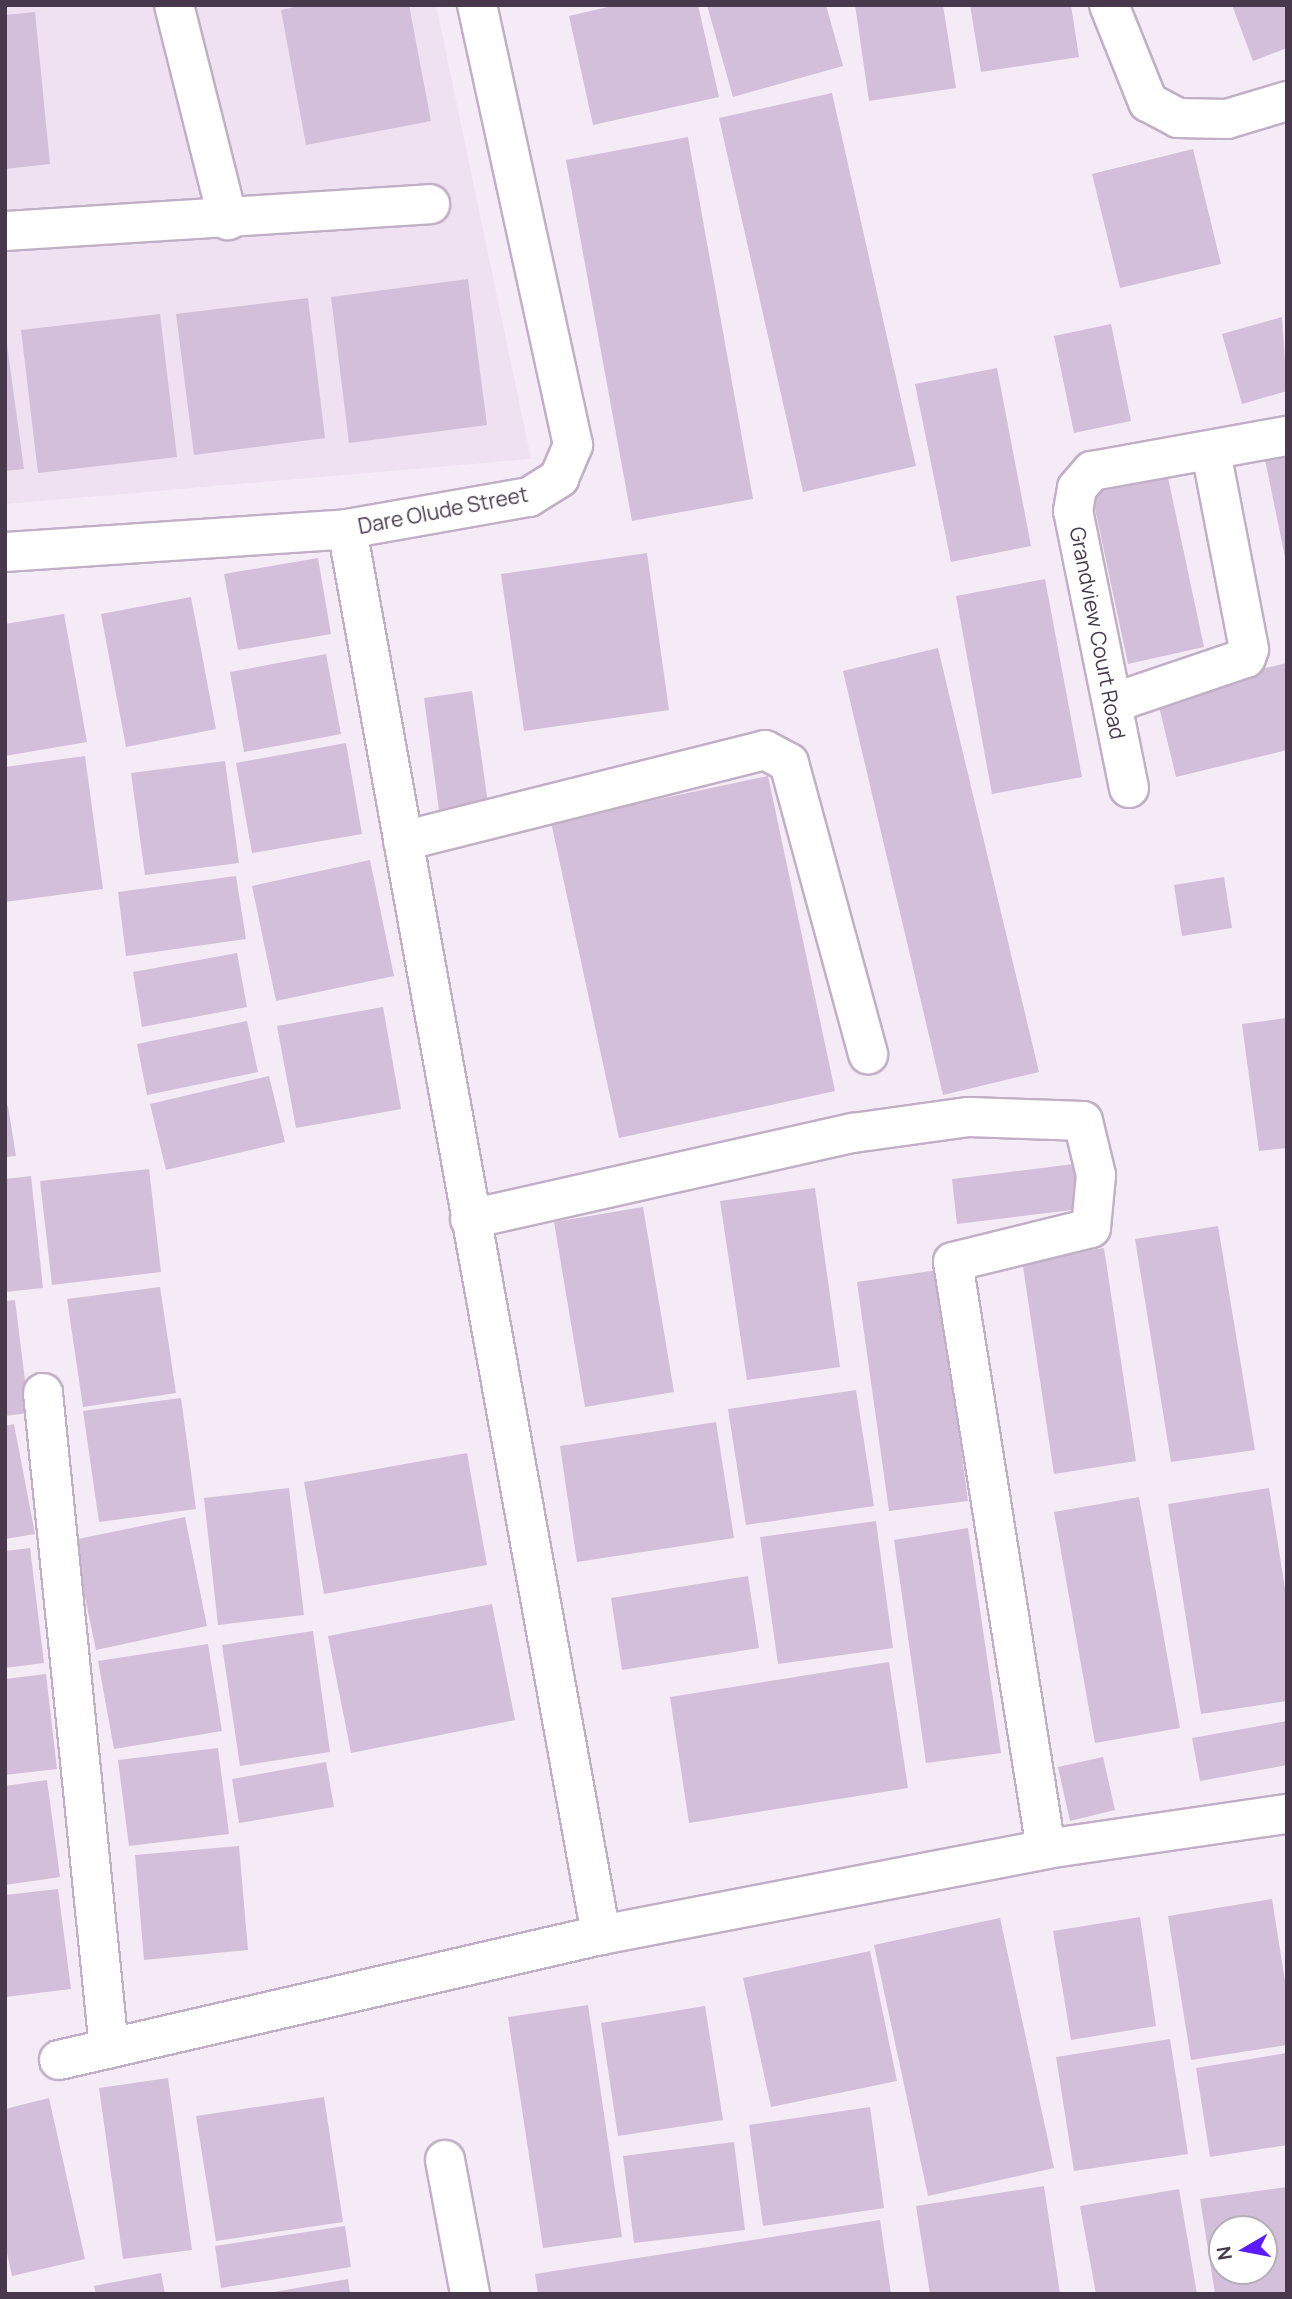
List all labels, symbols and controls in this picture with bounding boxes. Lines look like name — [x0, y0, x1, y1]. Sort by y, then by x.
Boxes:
street label: Dare Olude Street — [356, 481, 530, 539]
street label: Grandview Court Road — [1065, 525, 1131, 741]
north arrow — [1208, 2215, 1278, 2285]
text: N — [1210, 2244, 1238, 2262]

